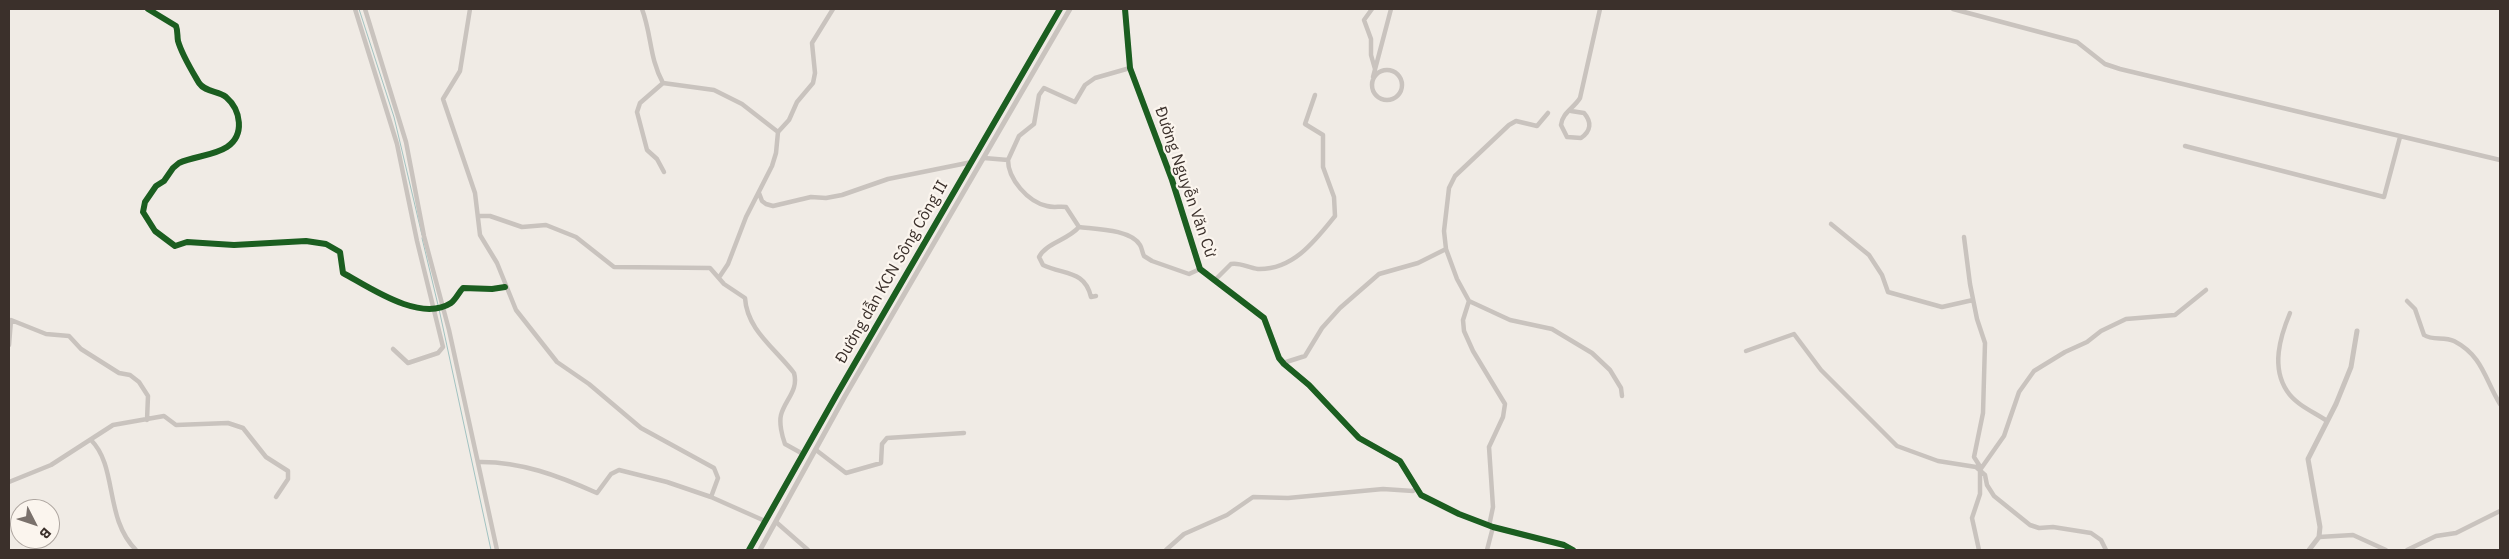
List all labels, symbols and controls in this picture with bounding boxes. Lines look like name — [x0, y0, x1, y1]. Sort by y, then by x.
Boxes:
street label: Đường Nguyễn Văn Cừ — [1150, 104, 1220, 260]
street label: Đường dẫn KCN Sông Công II — [832, 177, 952, 367]
north arrow — [10, 499, 60, 549]
text: B — [36, 524, 55, 543]

